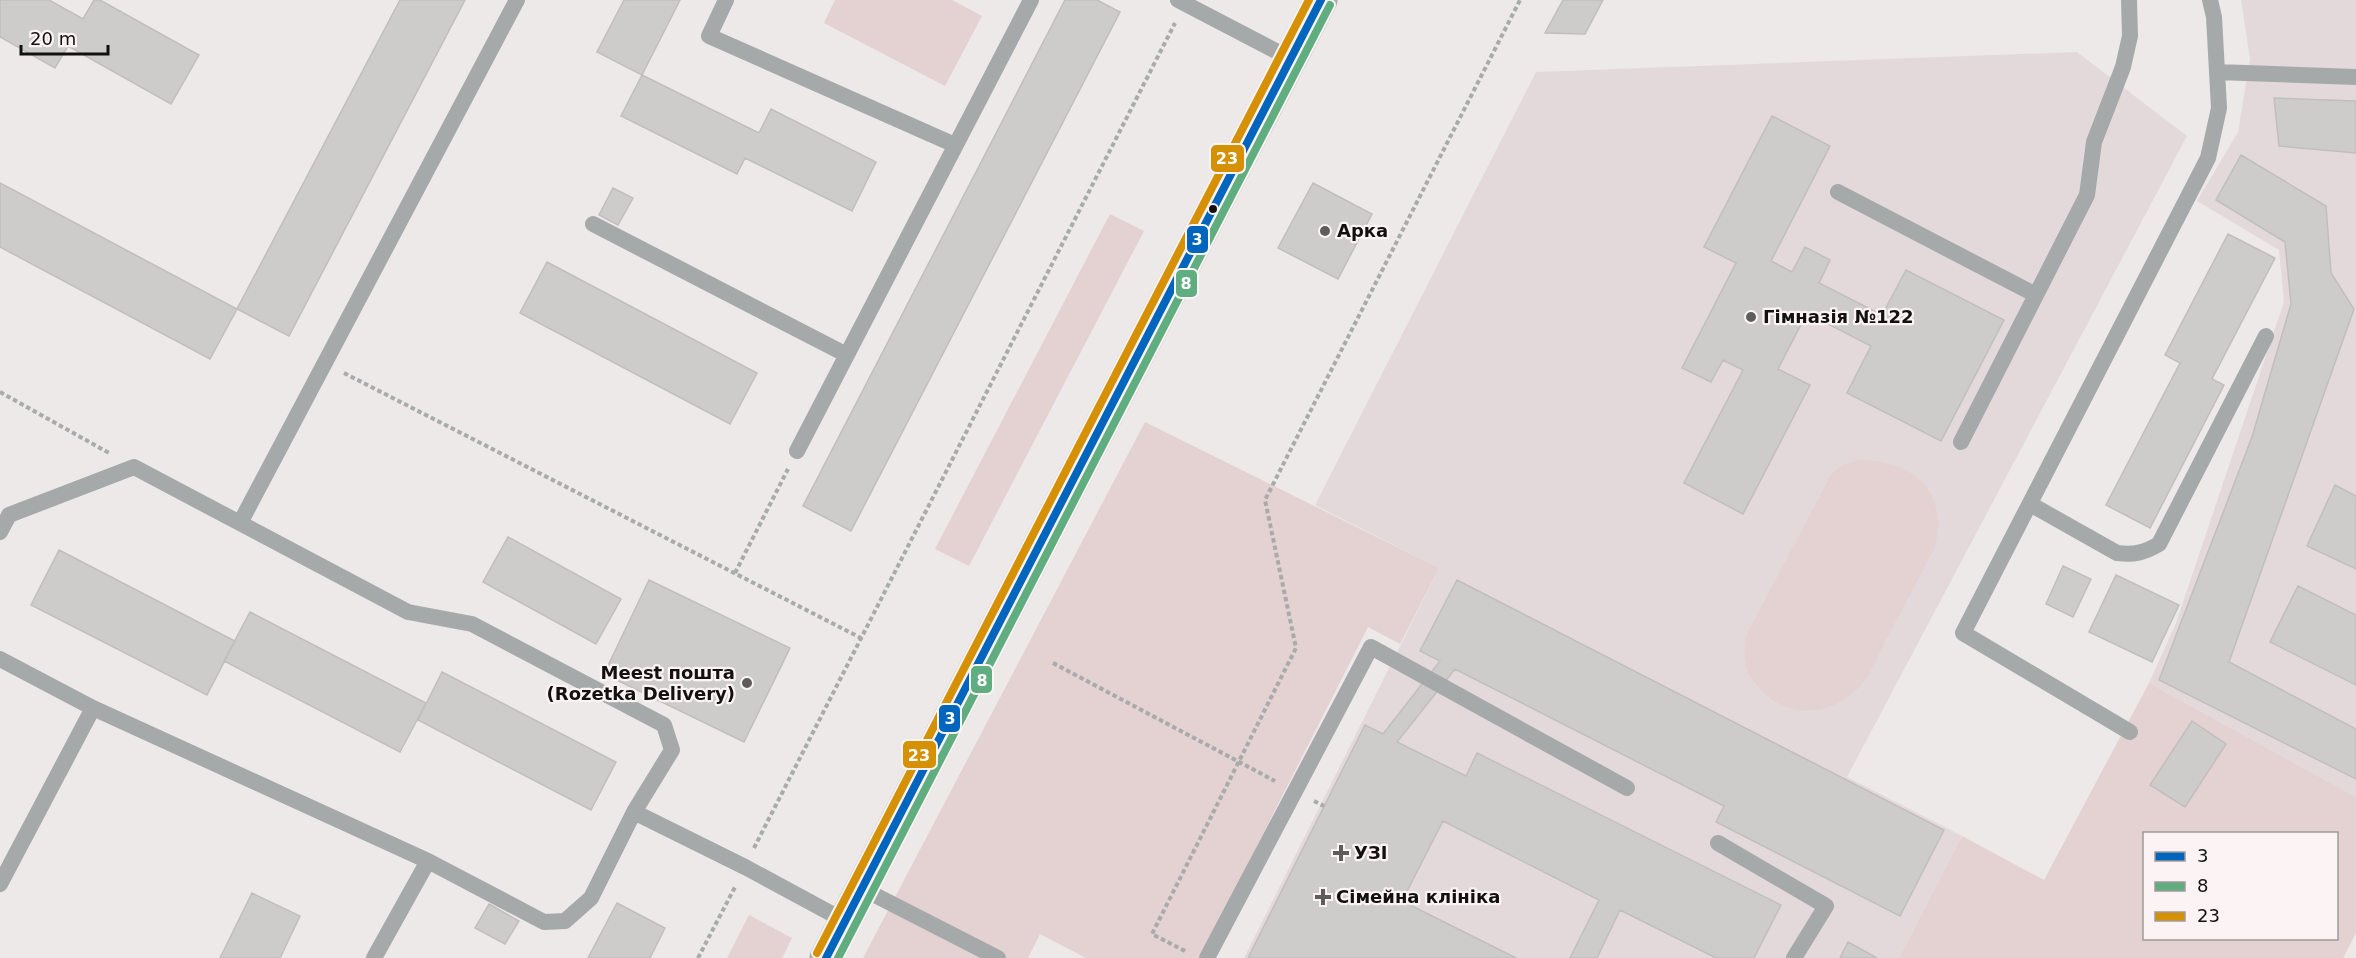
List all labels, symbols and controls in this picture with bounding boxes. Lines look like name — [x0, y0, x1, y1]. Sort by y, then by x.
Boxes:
scale bar — [21, 18, 108, 56]
text: 20 m — [30, 28, 76, 49]
line badge: 23 — [1210, 144, 1245, 173]
text: 23 — [1216, 149, 1238, 168]
unlabelled marker — [1207, 203, 1219, 215]
place label: Арка — [1337, 220, 1388, 241]
marker: Арка — [1318, 224, 1332, 238]
line badge: 3 — [1186, 225, 1209, 254]
text: 3 — [1191, 230, 1203, 249]
line badge: 8 — [1175, 269, 1198, 298]
text: 8 — [1180, 274, 1192, 293]
place label: Гімназія №122 — [1763, 306, 1914, 327]
marker: Гімназія №122 — [1744, 310, 1758, 324]
place label: Meest пошта (Rozetka Delivery) — [547, 662, 735, 704]
line badge: 8 — [970, 665, 993, 694]
text: 8 — [976, 671, 988, 690]
marker: Meest пошта (Rozetka Delivery) — [740, 676, 754, 690]
line badge: 3 — [938, 704, 961, 733]
text: 3 — [944, 709, 956, 728]
line badge: 23 — [902, 740, 937, 769]
text: 23 — [908, 746, 930, 765]
legend — [2143, 832, 2338, 940]
place label: УЗІ — [1354, 842, 1387, 863]
marker: УЗІ — [1332, 844, 1350, 862]
text: 3 — [2197, 845, 2208, 866]
text: 8 — [2197, 875, 2208, 896]
place label: Сімейна клініка — [1336, 886, 1500, 907]
marker: Сімейна клініка — [1314, 888, 1332, 906]
text: 23 — [2197, 905, 2220, 926]

